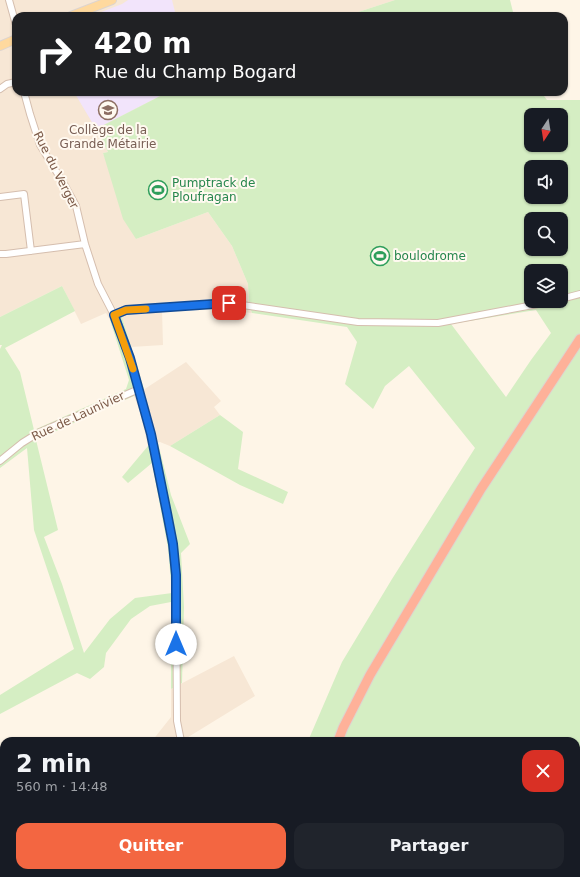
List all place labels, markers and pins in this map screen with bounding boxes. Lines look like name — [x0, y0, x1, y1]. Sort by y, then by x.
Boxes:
school or university icon: Collège de la Grande Métairie — [97, 99, 119, 121]
place label: Collège de la Grande Métairie — [60, 123, 156, 151]
place label: Pumptrack de Ploufragan — [172, 176, 255, 204]
sports icon: Pumptrack de Ploufragan — [147, 179, 169, 201]
sports icon: boulodrome — [369, 245, 391, 267]
place label: boulodrome — [394, 249, 466, 263]
pin — [212, 286, 246, 320]

